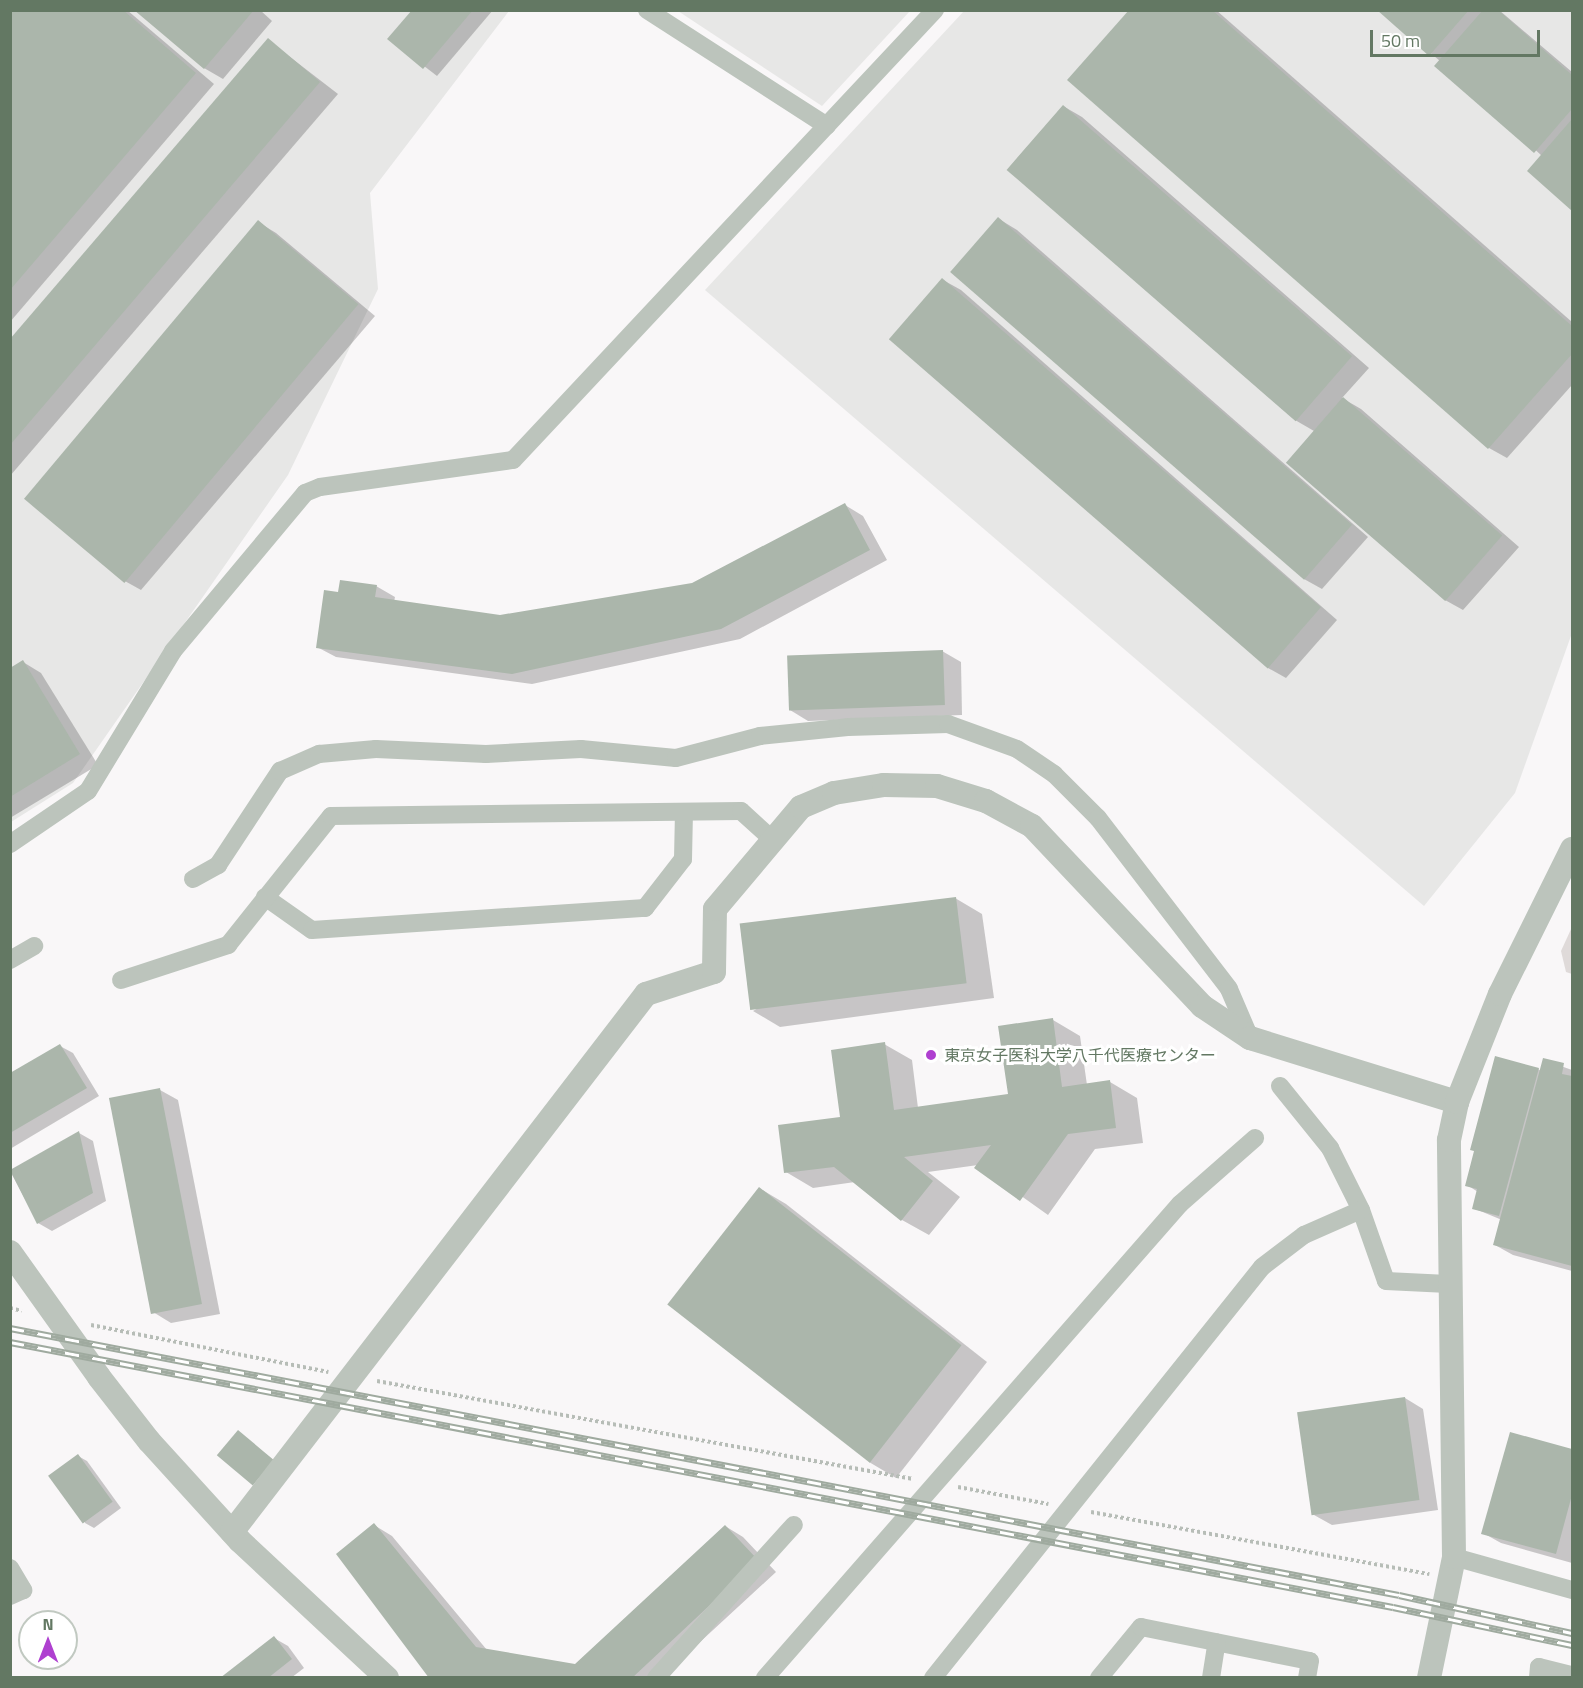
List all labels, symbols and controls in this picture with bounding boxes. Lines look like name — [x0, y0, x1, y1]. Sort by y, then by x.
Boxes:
scale bar — [1373, 18, 1542, 56]
text: 50 m — [1381, 27, 1420, 54]
place label: 東京女子医科大学八千代医療センター — [944, 1045, 1216, 1065]
marker: 東京女子医科大学八千代医療センター — [922, 1046, 940, 1064]
north arrow — [18, 1610, 78, 1670]
text: N — [42, 1612, 54, 1636]

